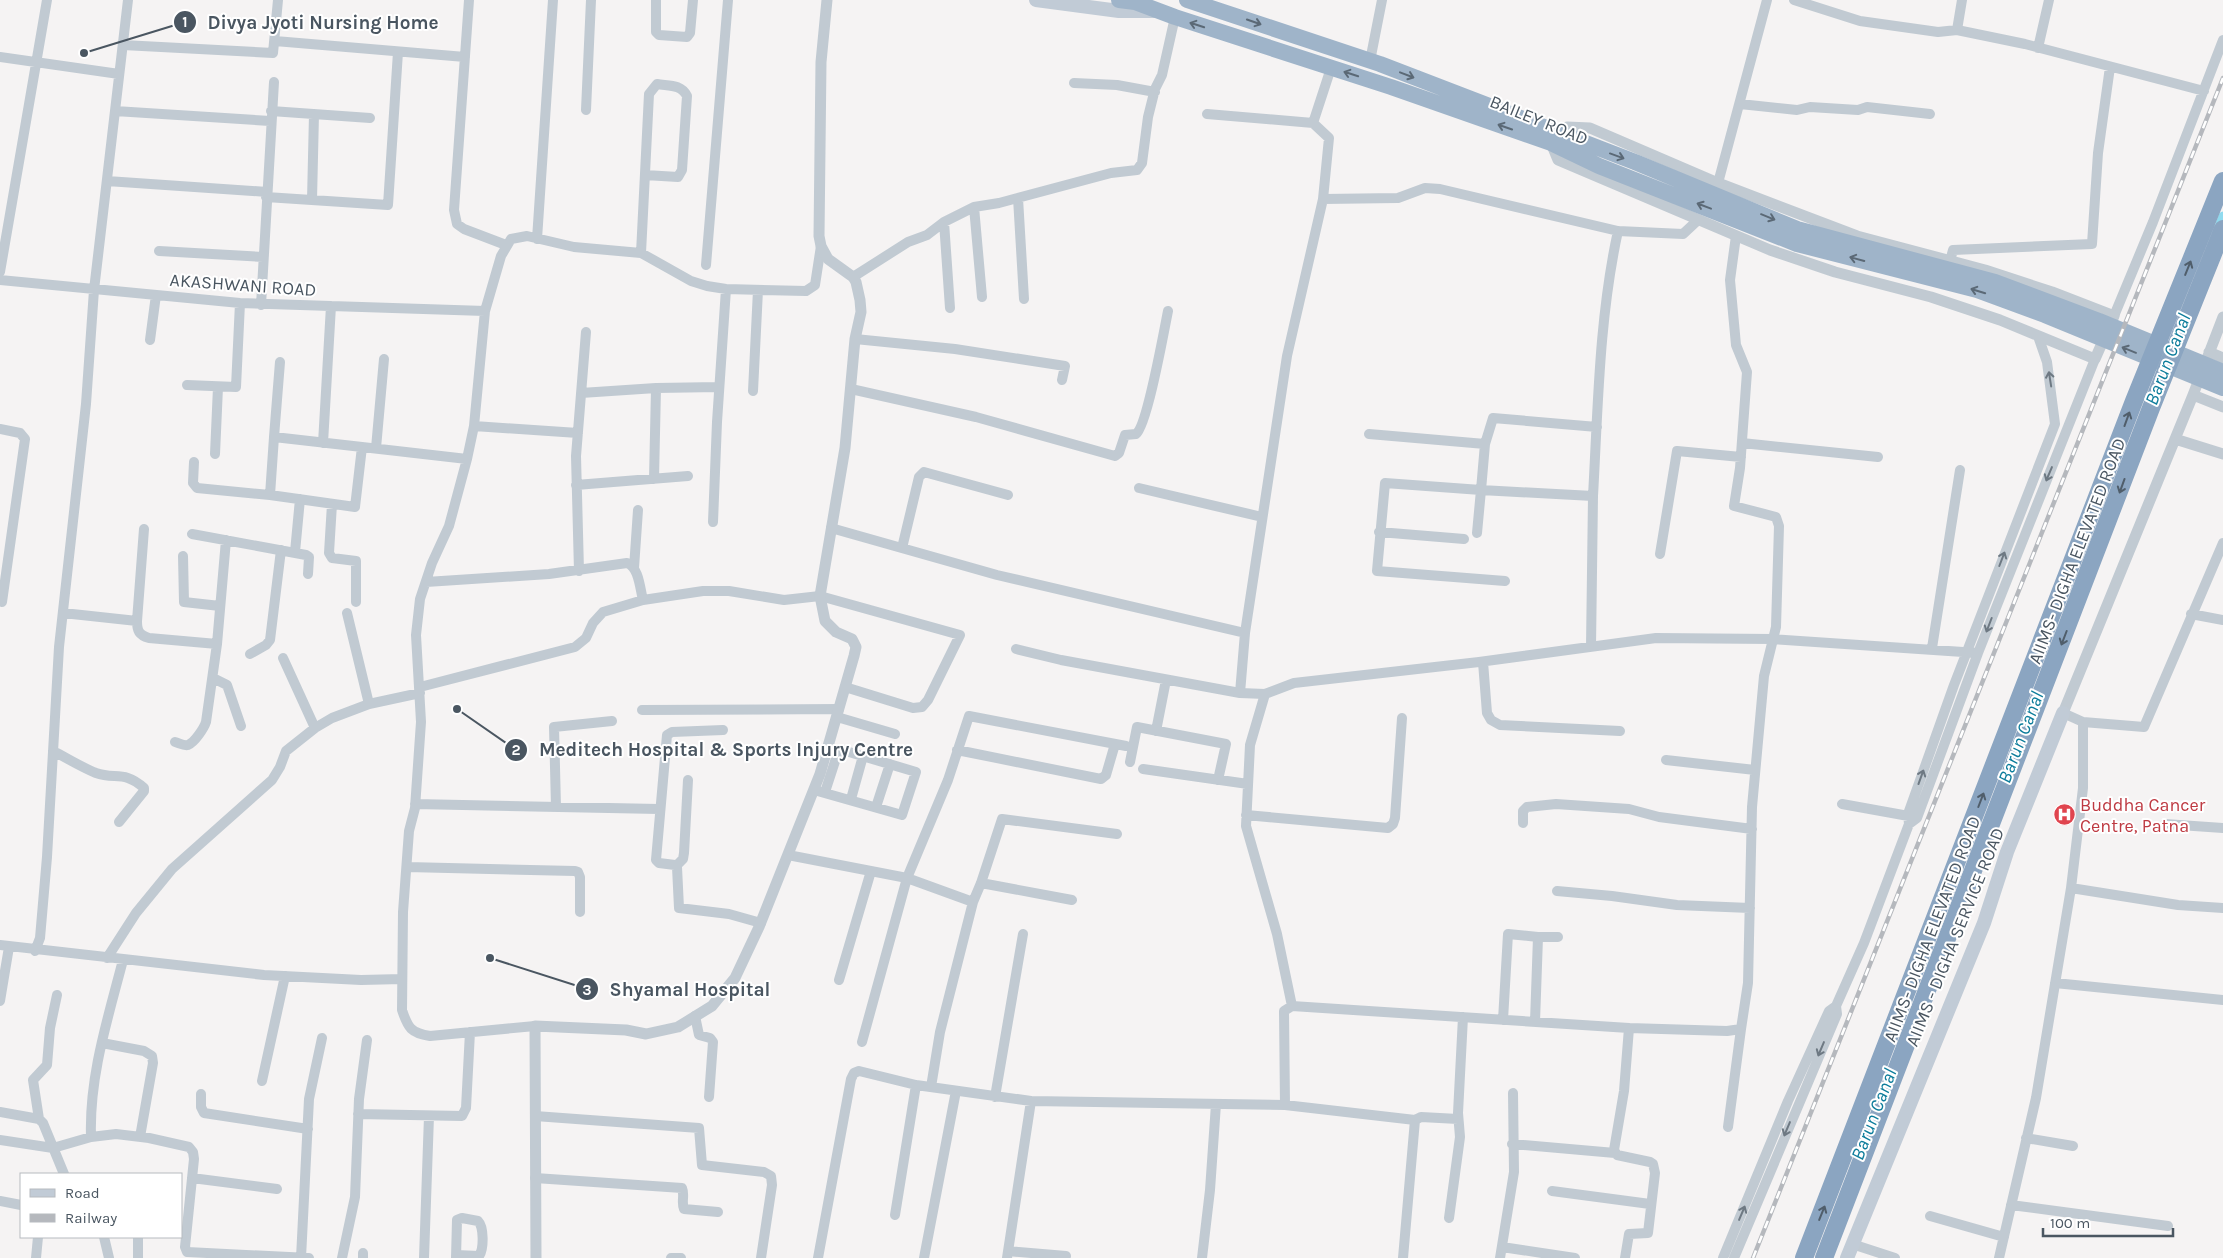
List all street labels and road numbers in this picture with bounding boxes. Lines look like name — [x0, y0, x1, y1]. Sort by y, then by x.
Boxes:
street label: BAILEY ROAD — [1487, 90, 1591, 150]
street label: AKASHWANI ROAD — [169, 269, 317, 301]
street label: AIIMS- DIGHA ELEVATED ROAD — [2024, 435, 2130, 667]
street label: AIIMS- DIGHA ELEVATED ROAD — [1879, 813, 1985, 1045]
street label: AIIMS - DIGHA SERVICE ROAD — [1901, 824, 2009, 1050]

